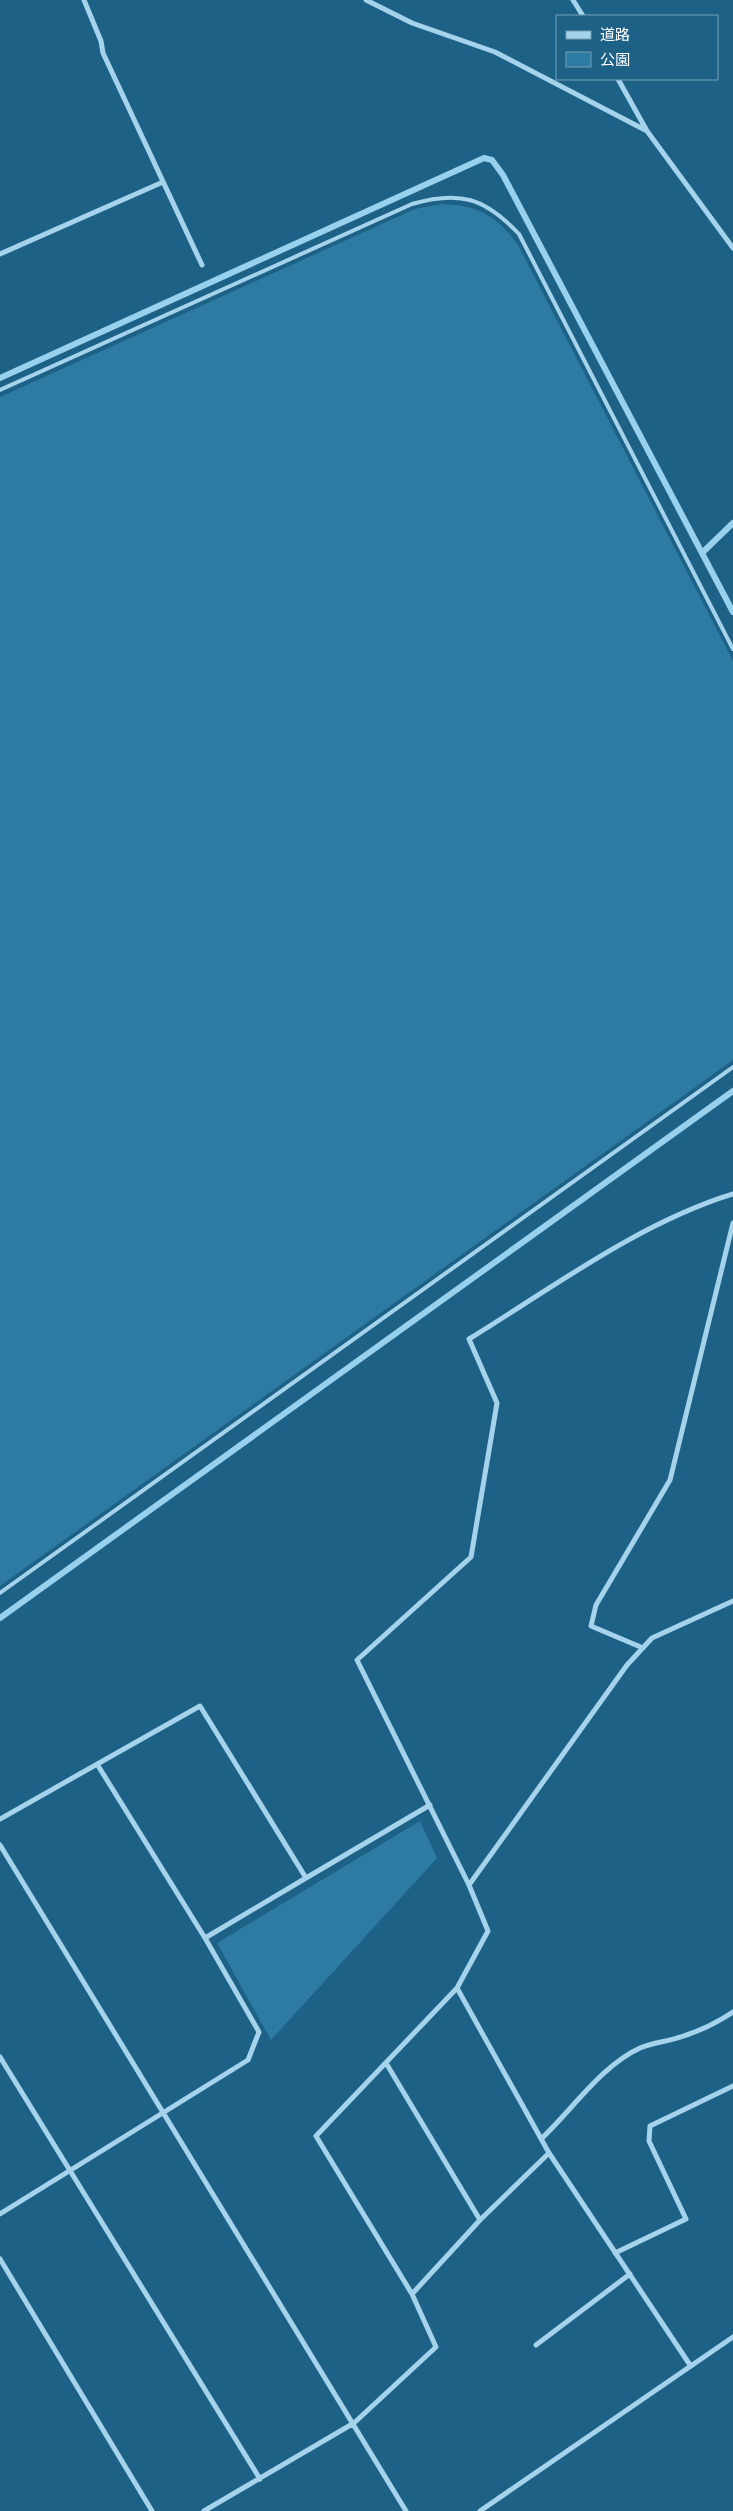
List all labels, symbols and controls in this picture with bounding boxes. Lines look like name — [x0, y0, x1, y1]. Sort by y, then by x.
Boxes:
legend — [556, 15, 718, 80]
text: 道路 — [600, 26, 630, 43]
text: 公園 — [600, 51, 630, 68]

